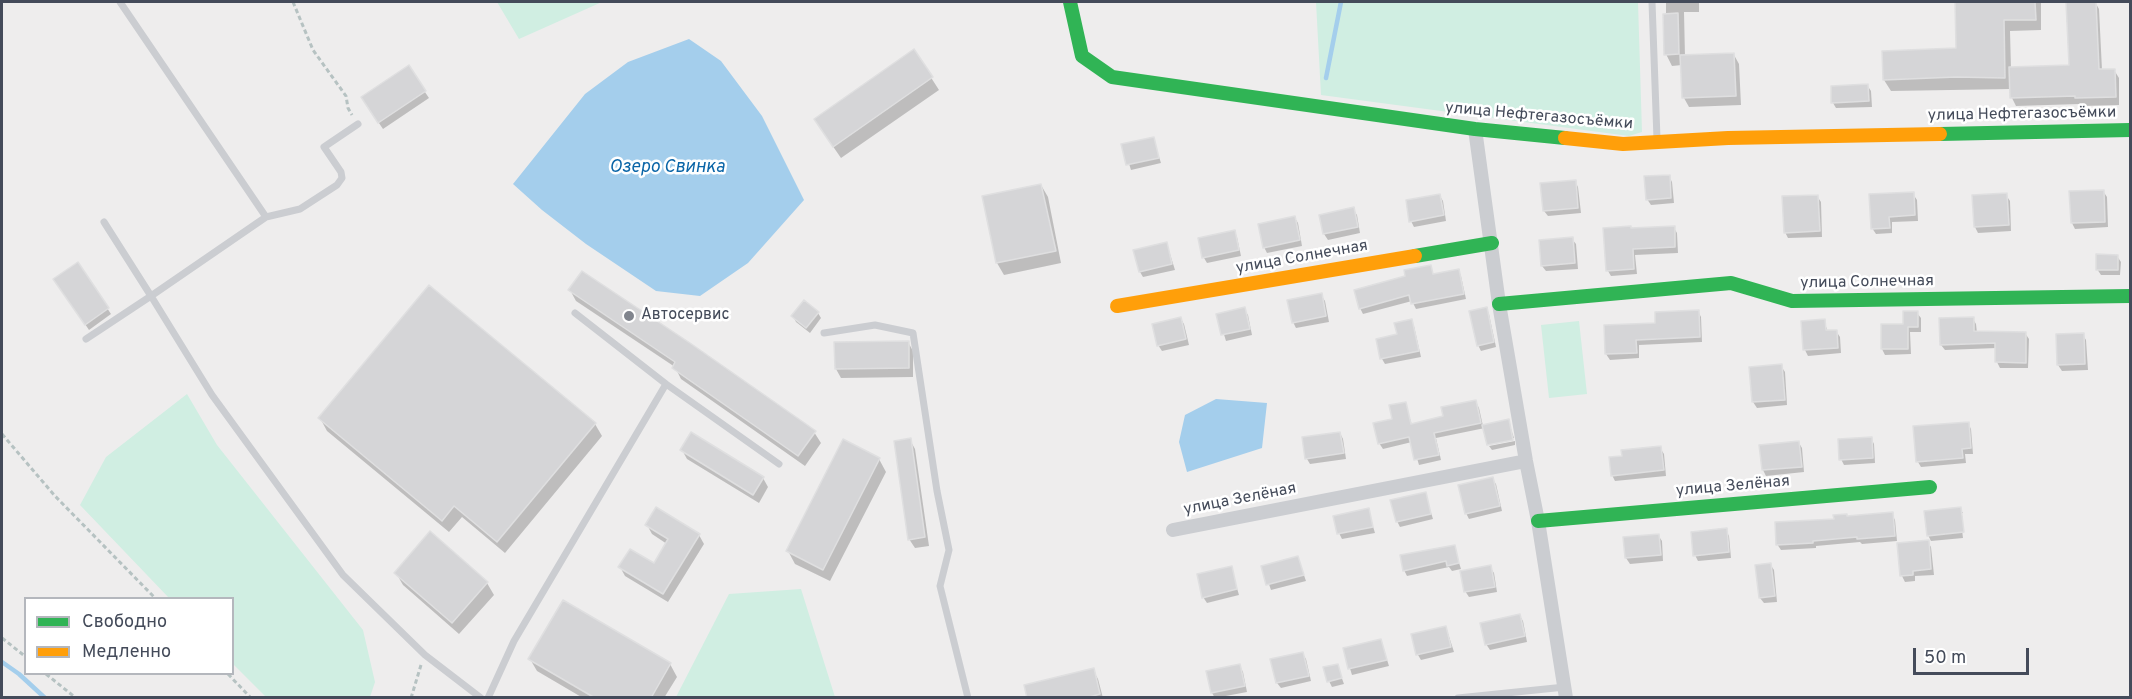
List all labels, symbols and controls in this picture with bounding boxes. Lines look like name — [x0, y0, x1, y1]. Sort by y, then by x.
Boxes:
street label: улица Нефтегазосъёмки — [1444, 99, 1634, 135]
street label: улица Нефтегазосъёмки — [1928, 104, 2116, 126]
water label: Озеро Свинка — [609, 157, 725, 179]
street label: улица Солнечная — [1235, 237, 1369, 279]
street label: улица Солнечная — [1800, 272, 1934, 294]
place label: Автосервис — [641, 306, 730, 326]
marker: Автосервис — [622, 309, 636, 323]
street label: улица Зелёная — [1675, 472, 1791, 502]
street label: улица Зелёная — [1182, 480, 1298, 520]
legend — [24, 597, 234, 675]
text: Свободно — [82, 611, 167, 634]
scale bar — [1916, 636, 2032, 674]
text: Медленно — [82, 641, 171, 664]
text: 50 m — [1924, 647, 1966, 670]

